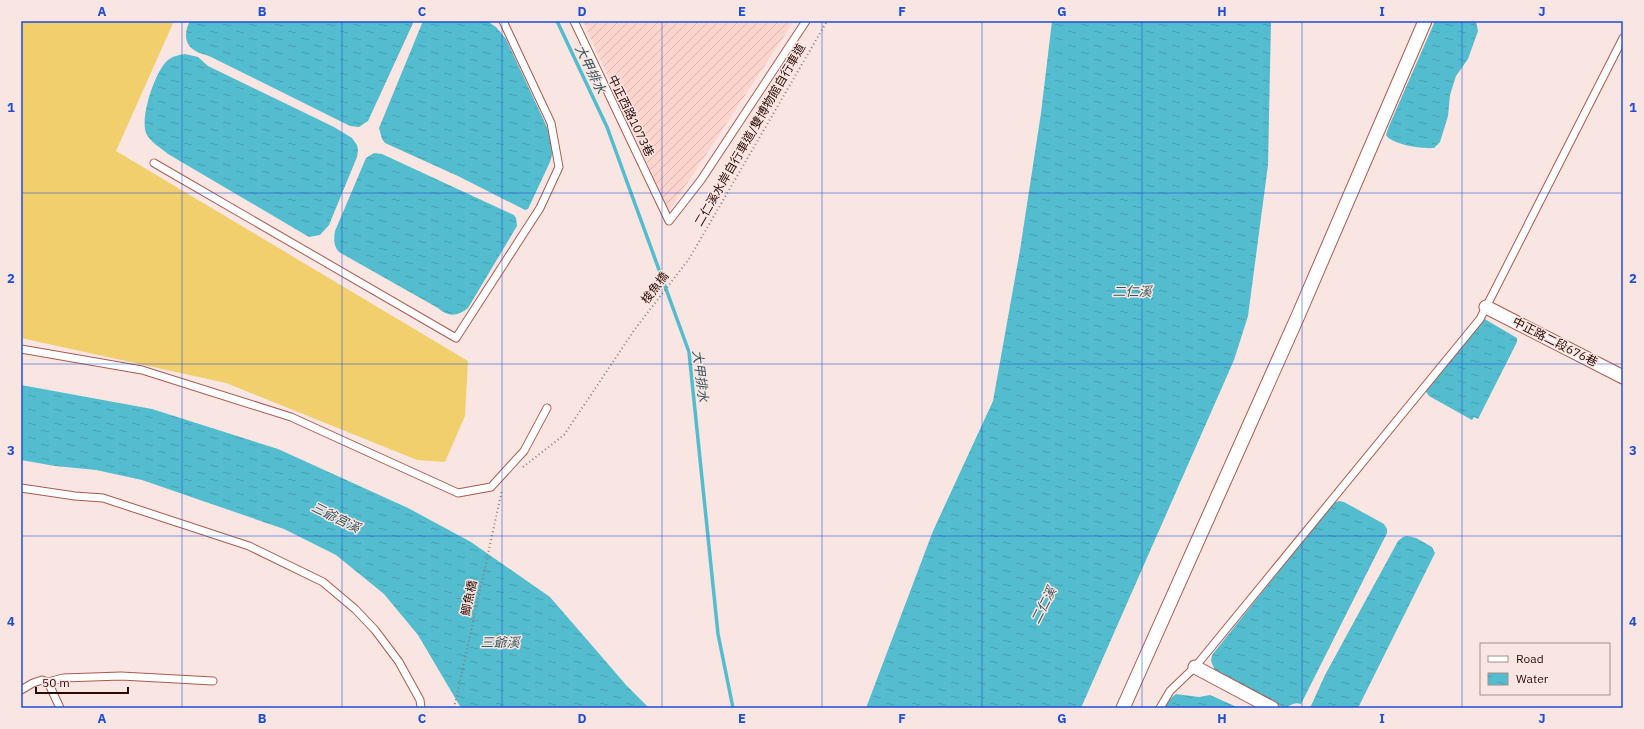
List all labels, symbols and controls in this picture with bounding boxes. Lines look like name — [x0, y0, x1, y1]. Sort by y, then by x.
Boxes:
text: A — [98, 3, 107, 20]
text: B — [258, 3, 267, 20]
text: C — [418, 3, 427, 20]
text: D — [577, 3, 587, 20]
text: E — [738, 3, 746, 20]
text: F — [898, 3, 906, 20]
text: G — [1057, 3, 1067, 20]
text: H — [1217, 3, 1227, 20]
text: I — [1379, 3, 1385, 20]
text: J — [1538, 3, 1546, 20]
street label: 二仁溪水岸自行車道/雙博物館自行車道 — [691, 41, 808, 229]
water label: 大甲排水 — [572, 42, 610, 97]
street label: 中正西路1073巷 — [605, 73, 658, 159]
text: 1 — [7, 99, 15, 116]
text: 1 — [1629, 99, 1637, 116]
street label: 梭魚橋 — [638, 269, 671, 307]
text: 2 — [7, 270, 15, 287]
text: 2 — [1629, 270, 1637, 287]
water label: 二仁溪 — [1112, 283, 1153, 300]
street label: 中正路二段676巷 — [1510, 314, 1600, 369]
water label: 大甲排水 — [689, 349, 712, 404]
text: 3 — [7, 442, 15, 459]
text: 3 — [1629, 442, 1637, 459]
water label: 三爺宮溪 — [309, 498, 365, 537]
street label: 鯽魚橋 — [457, 579, 480, 617]
water label: 二仁溪 — [1027, 582, 1061, 626]
text: 4 — [7, 613, 15, 630]
text: 4 — [1629, 613, 1637, 630]
water label: 三爺溪 — [480, 634, 521, 651]
legend — [1480, 643, 1610, 695]
text: Road — [1516, 651, 1544, 666]
scale bar — [36, 669, 128, 695]
text: Water — [1516, 671, 1549, 686]
text: 50 m — [42, 675, 70, 690]
text: A — [98, 710, 107, 727]
text: B — [258, 710, 267, 727]
text: C — [418, 710, 427, 727]
text: D — [577, 710, 587, 727]
text: E — [738, 710, 746, 727]
text: F — [898, 710, 906, 727]
text: G — [1057, 710, 1067, 727]
text: H — [1217, 710, 1227, 727]
text: I — [1379, 710, 1385, 727]
text: J — [1538, 710, 1546, 727]

